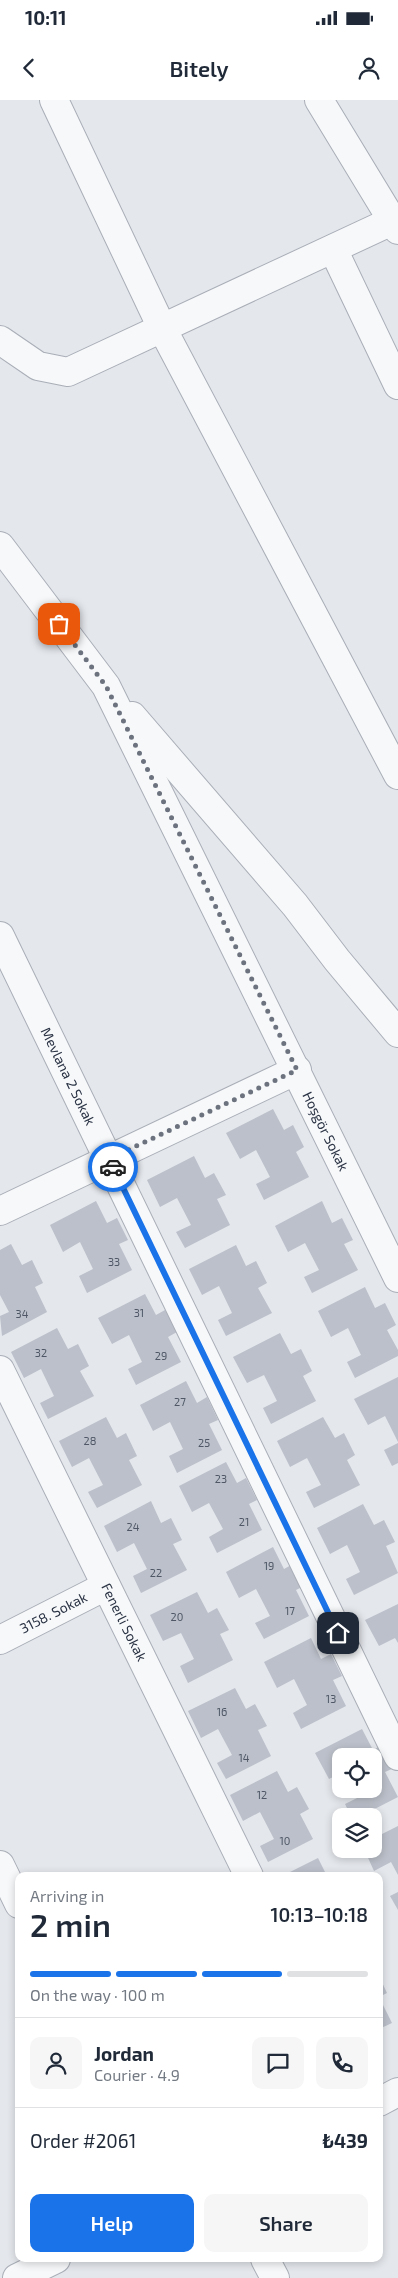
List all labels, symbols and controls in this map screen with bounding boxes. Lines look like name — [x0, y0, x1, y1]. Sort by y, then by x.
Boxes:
text: 10:11 — [25, 6, 67, 29]
icon: back — [15, 54, 43, 82]
icon: person — [355, 54, 383, 82]
text: Bitely — [169, 55, 229, 81]
pin — [38, 603, 80, 645]
icon: bag — [45, 610, 73, 638]
street label: Mevlana 2 Sokak — [38, 1024, 100, 1128]
street label: Hoşgör Sokak — [299, 1088, 353, 1173]
courier — [88, 1142, 138, 1192]
icon: car — [99, 1153, 127, 1181]
house number: 33 — [108, 1255, 120, 1268]
house number: 31 — [134, 1306, 144, 1319]
house number: 34 — [16, 1307, 29, 1320]
house number: 32 — [35, 1346, 47, 1359]
house number: 29 — [155, 1349, 167, 1362]
house number: 27 — [174, 1395, 186, 1408]
house number: 28 — [84, 1434, 96, 1447]
house number: 25 — [198, 1436, 210, 1449]
house number: 23 — [215, 1472, 227, 1485]
house number: 21 — [239, 1515, 249, 1528]
house number: 24 — [127, 1520, 140, 1533]
house number: 19 — [264, 1559, 274, 1572]
house number: 22 — [150, 1566, 162, 1579]
street label: Fenerli Sokak — [98, 1580, 151, 1664]
street label: 3158. Sokak — [17, 1588, 90, 1637]
house number: 17 — [285, 1604, 295, 1617]
house number: 20 — [171, 1610, 183, 1623]
pin — [317, 1612, 359, 1654]
icon: home — [324, 1619, 352, 1647]
house number: 13 — [326, 1692, 336, 1705]
house number: 16 — [217, 1705, 227, 1718]
map controls — [332, 1748, 382, 1858]
button: locate — [332, 1748, 382, 1798]
house number: 14 — [238, 1751, 250, 1764]
house number: 12 — [257, 1788, 267, 1801]
button: layers — [332, 1808, 382, 1858]
house number: 10 — [279, 1834, 291, 1847]
text: Arriving in — [30, 1886, 104, 1905]
text: 10:13–10:18 — [271, 1903, 368, 1926]
text: 2 min — [30, 1905, 111, 1943]
text: On the way · 100 m — [30, 1985, 165, 2004]
button: person — [30, 2037, 82, 2089]
button: chat — [252, 2037, 304, 2089]
button: phone — [316, 2037, 368, 2089]
text: Jordan — [94, 2042, 154, 2065]
text: Courier · 4.9 — [94, 2065, 180, 2084]
text: Order #2061 — [30, 2129, 136, 2152]
text: ₺439 — [323, 2129, 368, 2152]
button: Help — [30, 2194, 194, 2252]
button: Share — [204, 2194, 368, 2252]

